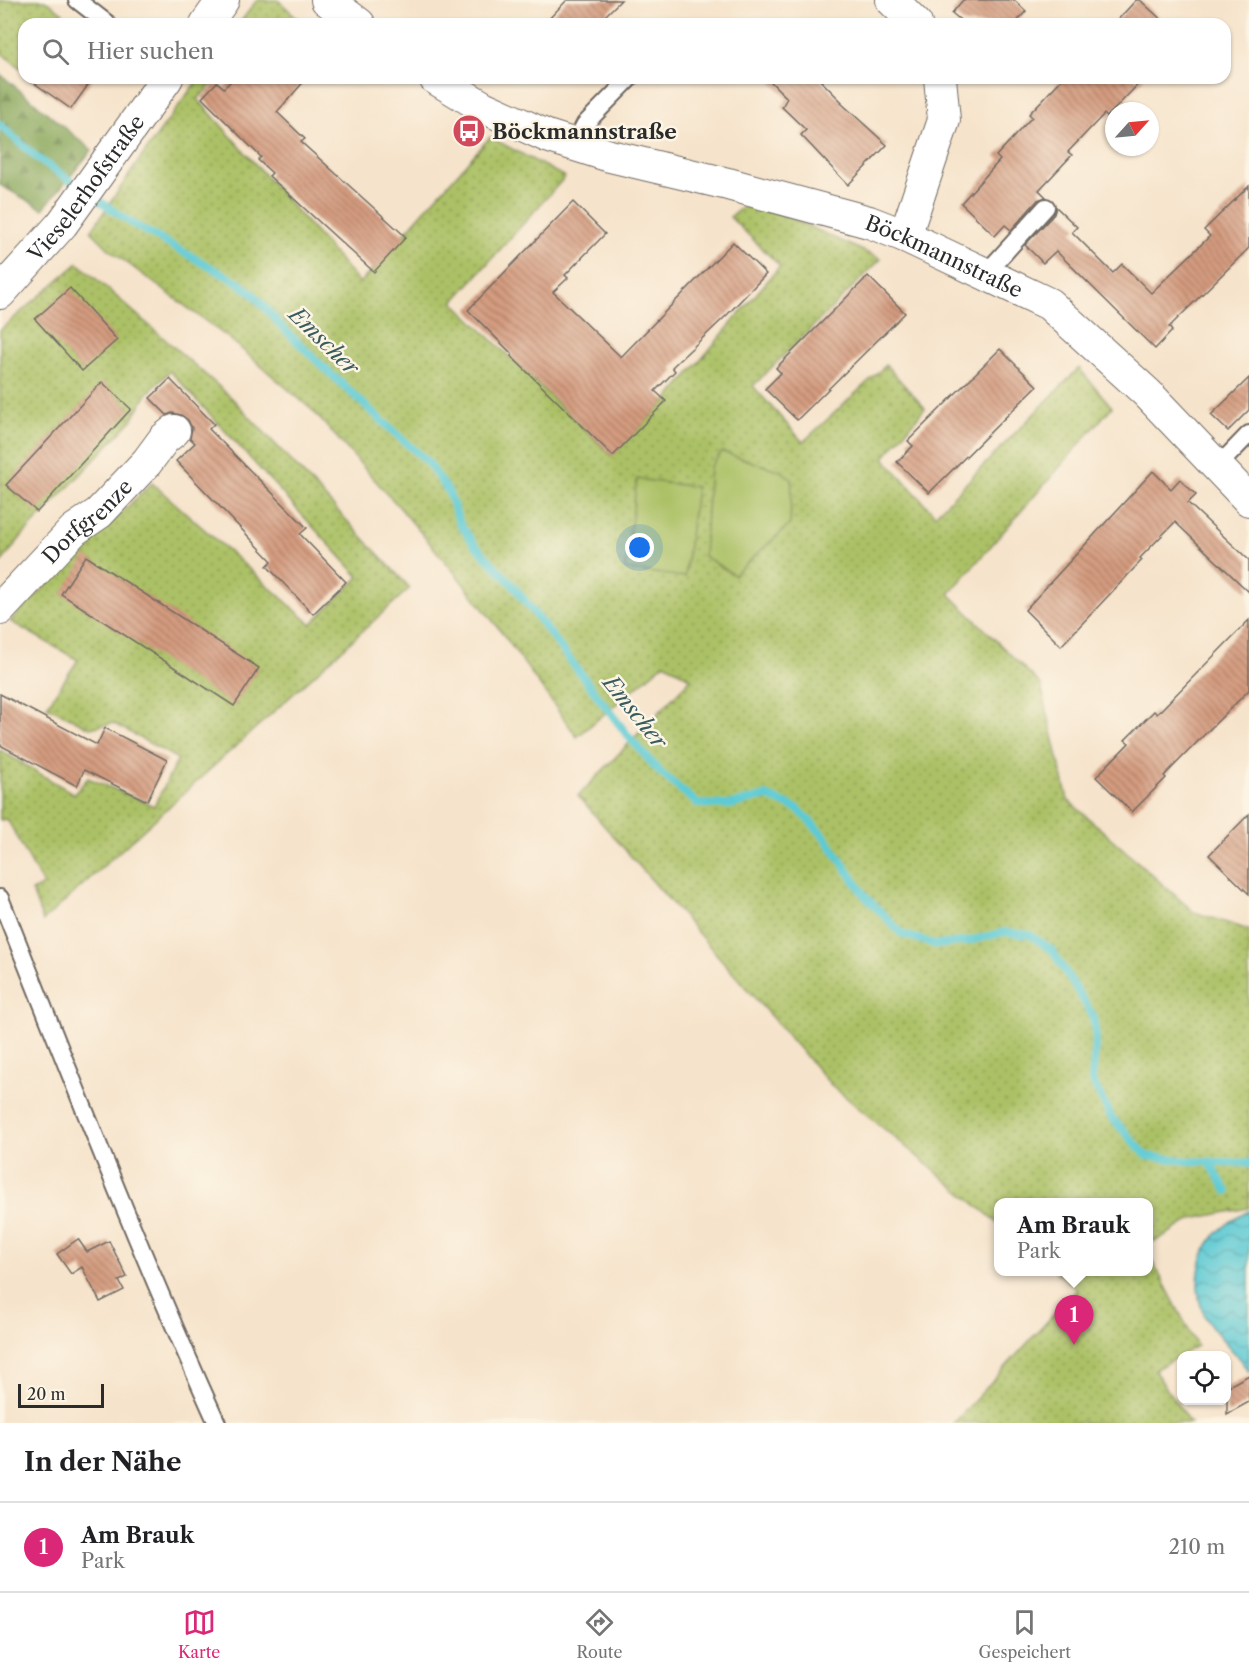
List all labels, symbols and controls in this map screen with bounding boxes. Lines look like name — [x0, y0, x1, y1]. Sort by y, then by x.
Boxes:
search box — [18, 18, 1231, 84]
icon: search — [39, 35, 72, 68]
text: Hier suchen — [87, 38, 214, 65]
north arrow — [1105, 102, 1159, 156]
street label: Vieselerhofstraße — [22, 110, 149, 267]
bus stop icon: Böckmannstraße — [451, 113, 487, 149]
place label: Böckmannstraße — [492, 119, 677, 144]
street label: Böckmannstraße — [862, 209, 1027, 302]
water label: Emscher — [282, 300, 366, 382]
street label: Dorfgrenze — [37, 474, 137, 568]
your location — [625, 533, 654, 562]
water label: Emscher — [596, 668, 674, 756]
popup — [994, 1198, 1153, 1276]
text: Am Brauk — [1017, 1212, 1130, 1239]
text: Park — [1017, 1239, 1060, 1263]
pin: 1 — [1054, 1296, 1094, 1345]
map controls — [1177, 1351, 1231, 1405]
button: locate — [1177, 1351, 1231, 1405]
scale bar — [18, 1381, 104, 1408]
text: 20 m — [27, 1384, 66, 1404]
text: In der Nähe — [24, 1446, 181, 1478]
text: Am Brauk — [81, 1522, 194, 1549]
text: 1 — [39, 1535, 48, 1559]
text: 210 m — [1168, 1535, 1225, 1559]
text: Park — [81, 1549, 124, 1573]
tab: Karte — [178, 1606, 220, 1662]
tab: Route — [577, 1606, 622, 1662]
tab: Gespeichert — [979, 1606, 1071, 1662]

